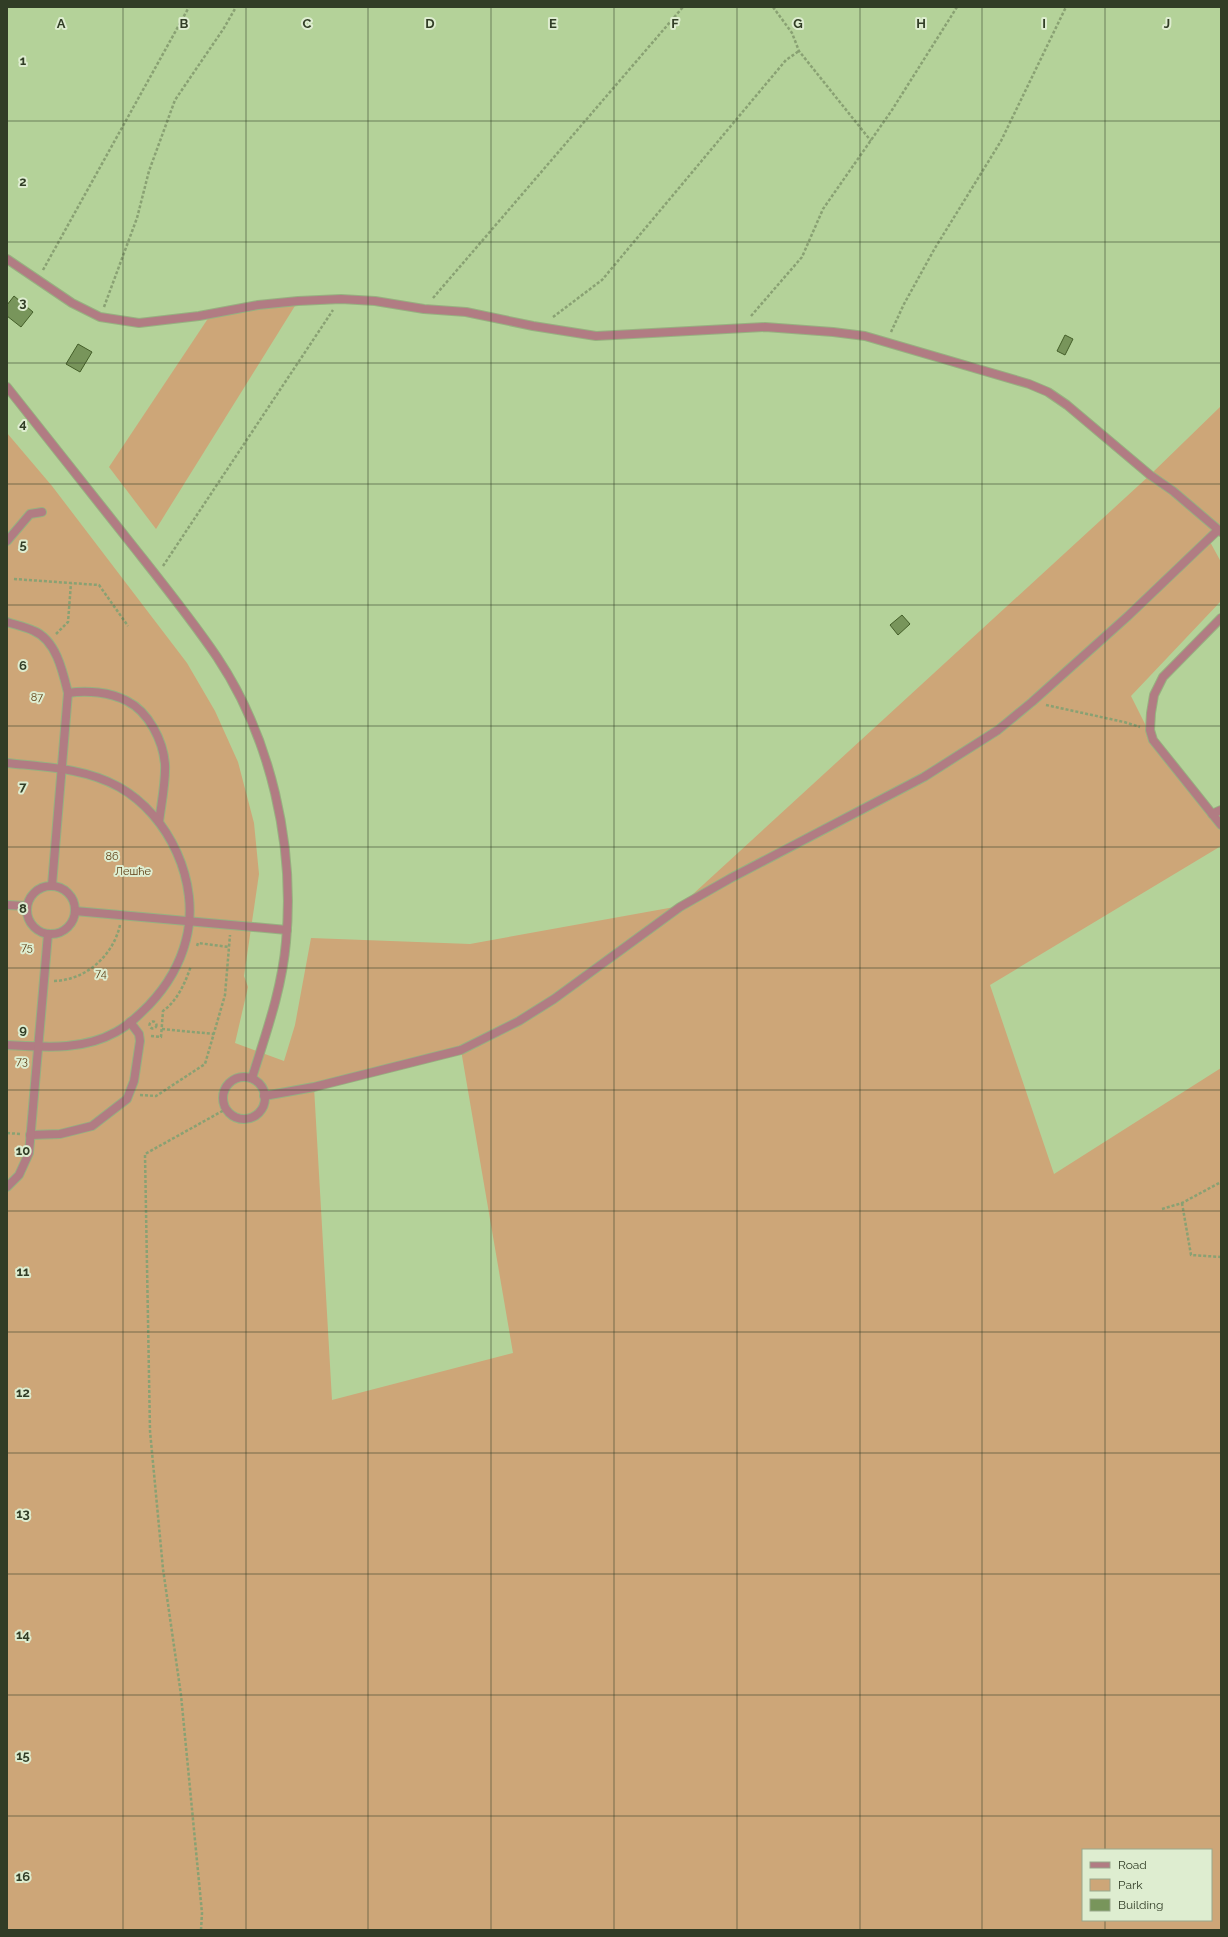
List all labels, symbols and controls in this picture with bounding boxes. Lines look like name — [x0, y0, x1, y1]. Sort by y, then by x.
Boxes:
text: A — [57, 16, 66, 31]
text: B — [180, 16, 189, 31]
text: C — [303, 16, 312, 31]
text: D — [425, 16, 435, 31]
text: E — [549, 16, 557, 31]
text: F — [671, 16, 679, 31]
text: G — [793, 16, 803, 31]
text: H — [916, 16, 926, 31]
text: I — [1042, 16, 1046, 31]
text: J — [1164, 16, 1170, 31]
text: 1 — [20, 53, 27, 68]
text: 2 — [19, 174, 27, 189]
text: 3 — [19, 295, 27, 310]
text: 4 — [19, 416, 27, 431]
text: 5 — [19, 537, 27, 552]
text: 6 — [19, 658, 27, 673]
park label: 87 — [31, 691, 43, 704]
text: 7 — [19, 779, 27, 794]
park label: 86 — [105, 850, 119, 863]
park label: Лешће — [115, 865, 152, 878]
text: 8 — [19, 901, 27, 916]
park label: 75 — [21, 941, 33, 954]
park label: 74 — [95, 967, 107, 980]
text: 9 — [19, 1022, 27, 1037]
park label: 73 — [16, 1055, 28, 1068]
text: 10 — [16, 1143, 30, 1158]
text: 11 — [17, 1264, 30, 1279]
text: 12 — [16, 1385, 30, 1400]
text: 13 — [16, 1506, 30, 1521]
text: 14 — [16, 1627, 30, 1642]
text: 15 — [16, 1748, 30, 1763]
legend — [1082, 1849, 1212, 1921]
text: Road — [1118, 1858, 1147, 1872]
text: 16 — [16, 1869, 30, 1884]
text: Park — [1118, 1878, 1143, 1892]
text: Building — [1118, 1898, 1164, 1912]

